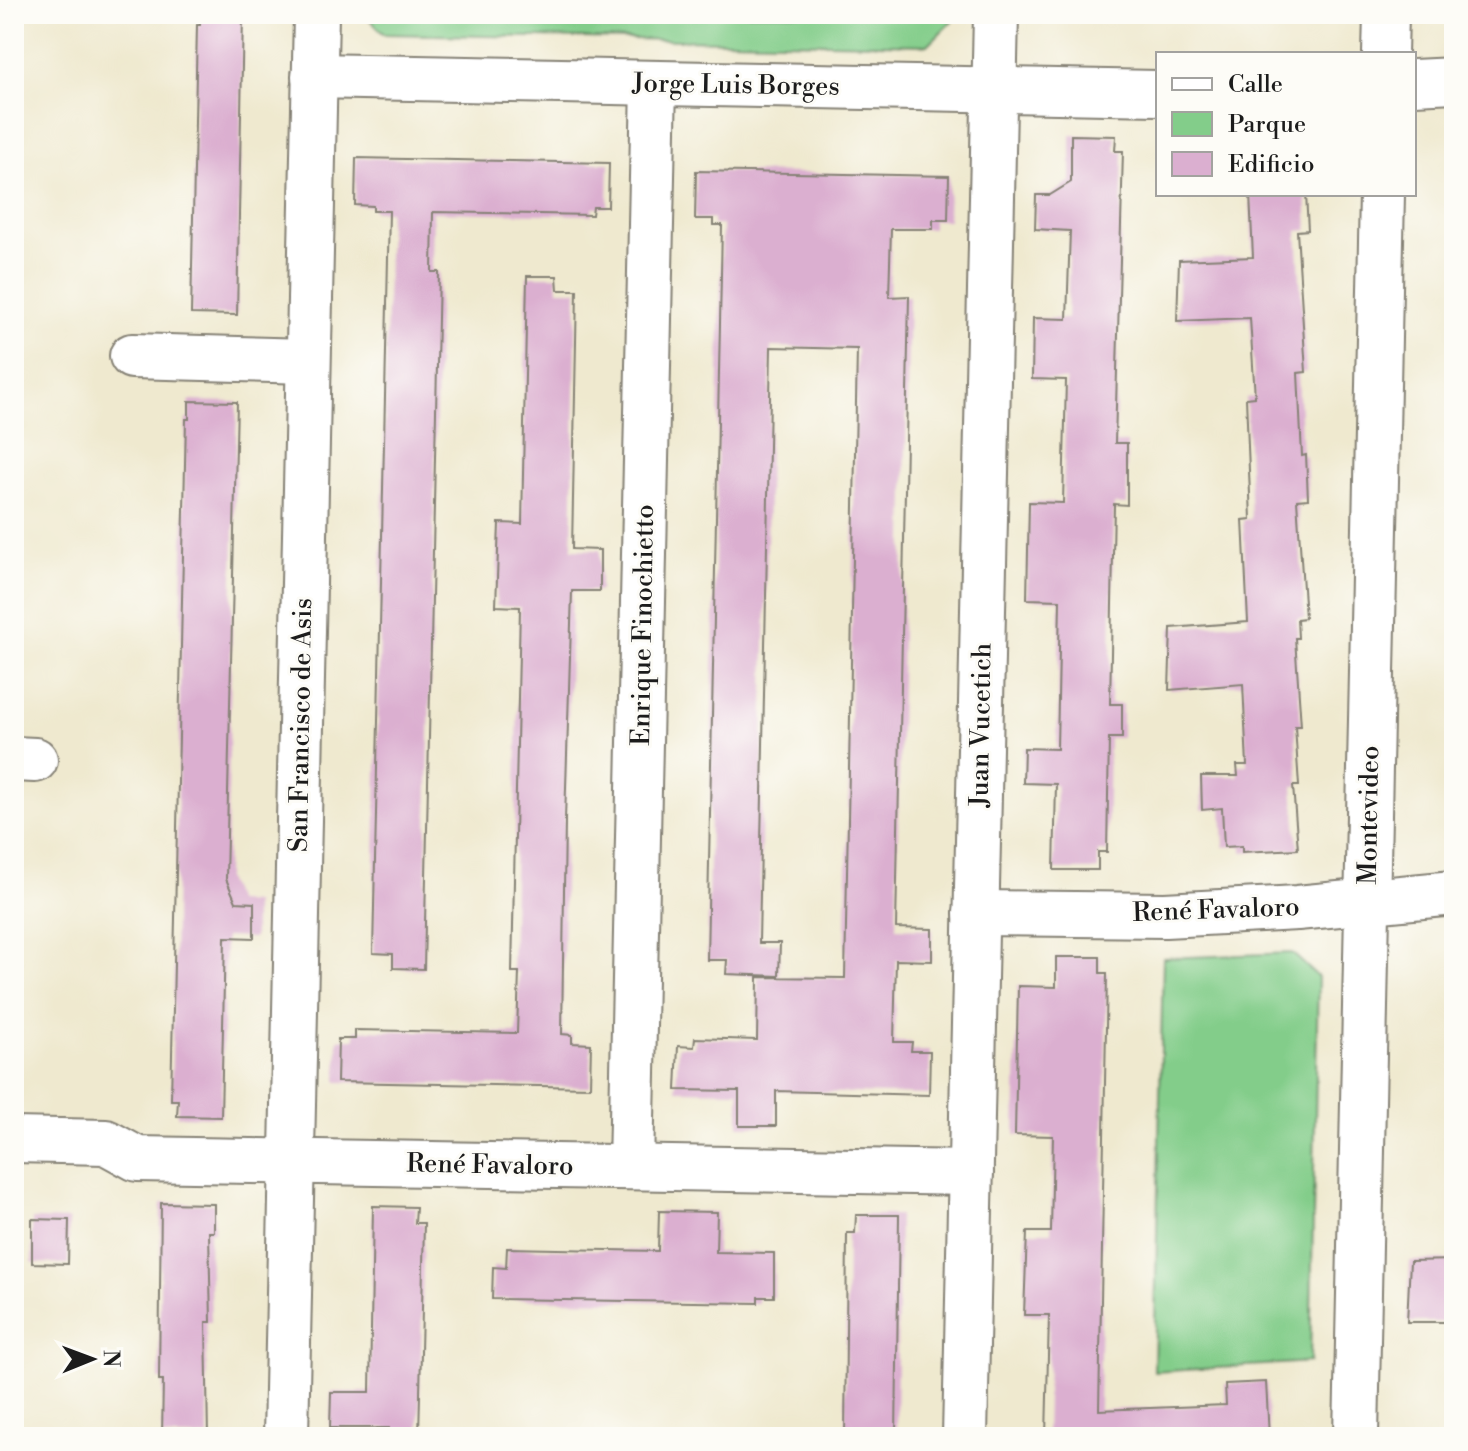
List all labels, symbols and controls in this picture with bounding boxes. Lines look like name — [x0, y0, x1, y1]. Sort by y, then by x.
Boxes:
legend — [1156, 52, 1416, 196]
street label: Jorge Luis Borges — [631, 67, 840, 103]
text: Calle — [1228, 70, 1283, 100]
text: Parque — [1228, 110, 1306, 140]
text: Edificio — [1228, 150, 1314, 180]
street label: Enrique Finochietto — [625, 504, 661, 746]
street label: San Francisco de Asis — [283, 598, 319, 852]
street label: Juan Vucetich — [964, 643, 998, 808]
street label: Montevideo — [1352, 745, 1386, 885]
street label: René Favaloro — [1132, 891, 1300, 929]
street label: René Favaloro — [406, 1148, 574, 1182]
north arrow — [52, 1319, 132, 1399]
text: N — [97, 1350, 124, 1368]

